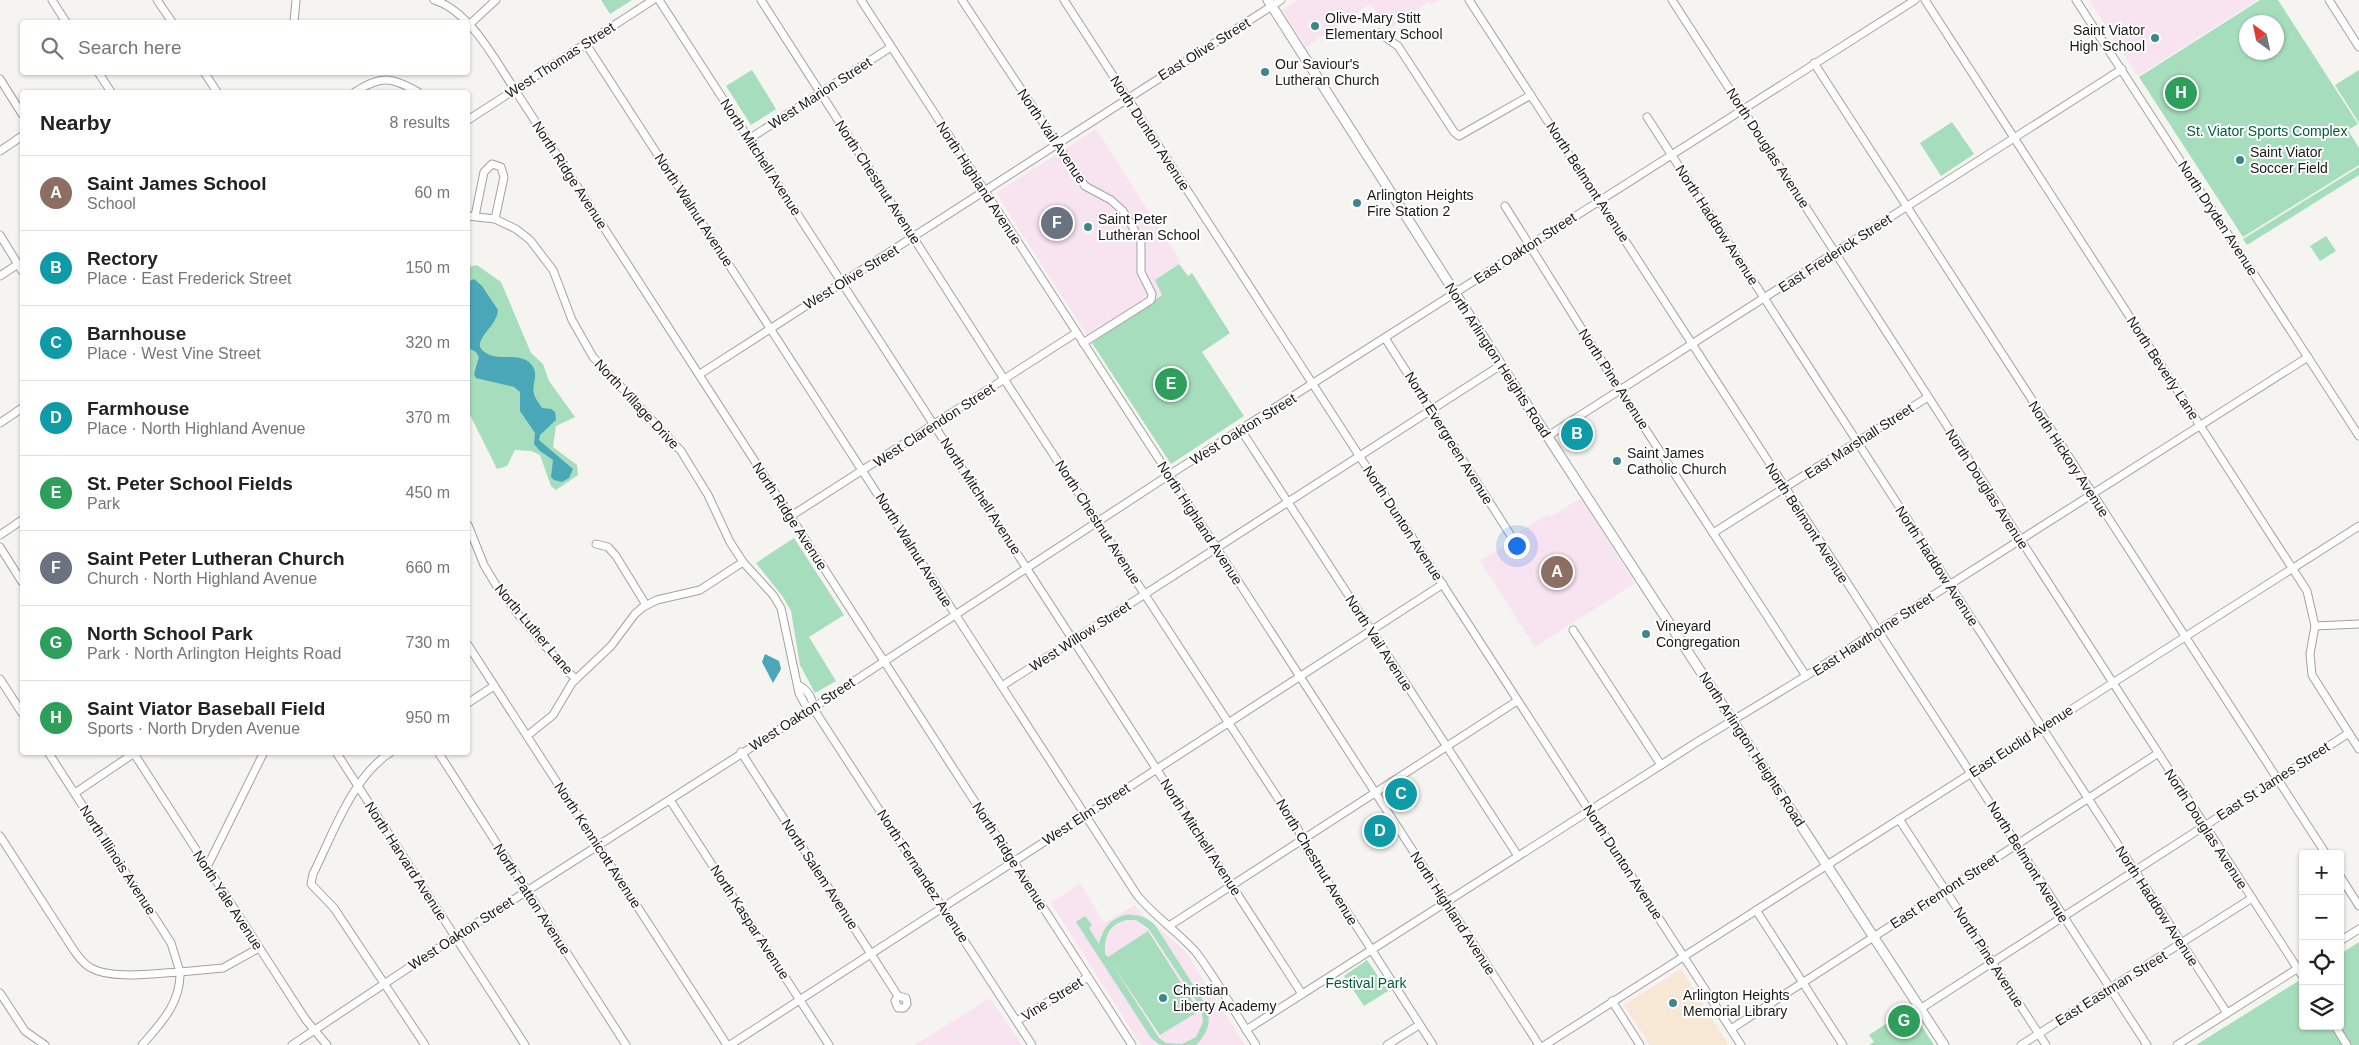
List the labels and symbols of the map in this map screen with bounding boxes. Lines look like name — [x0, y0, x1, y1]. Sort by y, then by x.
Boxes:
place label: Olive-Mary Stitt Elementary School — [1325, 10, 1443, 42]
street label: East Olive Street — [1155, 14, 1253, 84]
north arrow — [2239, 15, 2284, 60]
street label: West Thomas Street — [502, 19, 618, 101]
marker: Olive-Mary Stitt Elementary School — [1309, 20, 1321, 32]
place label: Saint Viator High School — [2070, 22, 2145, 54]
marker: Saint Viator High School — [2149, 32, 2161, 44]
street label: West Marion Street — [766, 54, 875, 132]
place label: Our Saviour's Lutheran Church — [1275, 56, 1379, 88]
marker: Our Saviour's Lutheran Church — [1259, 66, 1271, 78]
street label: North Dunton Avenue — [1107, 73, 1193, 194]
pin: H — [2165, 74, 2197, 112]
street label: North Douglas Avenue — [1723, 85, 1813, 211]
street label: North Vail Avenue — [1014, 86, 1090, 187]
street label: North Mitchell Avenue — [717, 96, 805, 219]
street label: North Chestnut Avenue — [832, 117, 924, 247]
street label: North Ridge Avenue — [529, 118, 611, 232]
street label: North Highland Avenue — [933, 118, 1025, 248]
street label: North Belmont Avenue — [1543, 119, 1633, 245]
park label: St. Viator Sports Complex — [2187, 123, 2347, 139]
place label: Saint Viator Soccer Field — [2250, 144, 2328, 176]
street label: North Walnut Avenue — [651, 150, 737, 270]
marker: Saint Viator Soccer Field — [2234, 154, 2246, 166]
street label: North Dryden Avenue — [2175, 158, 2261, 279]
street label: North Haddow Avenue — [1672, 162, 1762, 288]
place label: Arlington Heights Fire Station 2 — [1367, 187, 1474, 219]
marker: Arlington Heights Fire Station 2 — [1351, 197, 1363, 209]
pin: F — [1041, 204, 1073, 242]
street label: East Oakton Street — [1471, 209, 1579, 287]
street label: East Frederick Street — [1776, 210, 1895, 296]
place label: Saint Peter Lutheran School — [1098, 211, 1200, 243]
marker: Saint Peter Lutheran School — [1082, 221, 1094, 233]
street label: West Olive Street — [801, 241, 901, 313]
street label: North Arlington Heights Road — [1442, 280, 1554, 440]
street label: North Beverly Lane — [2124, 313, 2202, 423]
street label: North Pine Avenue — [1576, 326, 1653, 432]
street label: North Village Drive — [591, 356, 683, 452]
pin: E — [1155, 365, 1187, 403]
street label: North Evergreen Avenue — [1402, 369, 1496, 507]
street label: West Clarendon Street — [870, 380, 998, 470]
street label: West Oakton Street — [1187, 390, 1299, 468]
street label: North Hickory Avenue — [2025, 398, 2113, 520]
street label: East Marshall Street — [1802, 400, 1916, 482]
pin: B — [1561, 415, 1593, 453]
street label: North Douglas Avenue — [1942, 426, 2032, 552]
street label: North Mitchell Avenue — [937, 435, 1025, 558]
place label: Saint James Catholic Church — [1627, 445, 1727, 477]
marker: Saint James Catholic Church — [1611, 455, 1623, 467]
street label: North Chestnut Avenue — [1052, 457, 1144, 587]
street label: North Highland Avenue — [1154, 458, 1246, 588]
street label: North Ridge Avenue — [749, 459, 831, 573]
street label: North Belmont Avenue — [1762, 460, 1852, 586]
street label: North Dunton Avenue — [1360, 463, 1446, 584]
street label: North Walnut Avenue — [872, 490, 956, 610]
street label: North Haddow Avenue — [1892, 503, 1982, 629]
your location — [1504, 533, 1530, 559]
pin: A — [1541, 553, 1573, 591]
street label: North Luther Lane — [492, 581, 577, 678]
street label: East Hawthorne Street — [1810, 589, 1937, 679]
street label: North Vail Avenue — [1342, 592, 1416, 694]
street label: West Willow Street — [1026, 597, 1134, 675]
place label: Vineyard Congregation — [1656, 618, 1740, 650]
marker: Vineyard Congregation — [1640, 628, 1652, 640]
street label: North Arlington Heights Road — [1696, 669, 1808, 829]
street label: West Oakton Street — [747, 674, 858, 754]
street label: East Euclid Avenue — [1966, 701, 2076, 780]
street label: East St James Street — [2214, 738, 2333, 824]
street label: North Douglas Avenue — [2161, 766, 2251, 892]
pin: C — [1385, 775, 1417, 813]
street label: North Mitchell Avenue — [1157, 776, 1245, 899]
street label: North Kennicott Avenue — [551, 779, 645, 911]
street label: West Elm Street — [1039, 780, 1133, 848]
street label: North Chestnut Avenue — [1273, 796, 1361, 928]
street label: North Belmont Avenue — [1984, 798, 2072, 926]
street label: North Harvard Avenue — [362, 799, 450, 924]
street label: North Ridge Avenue — [969, 799, 1051, 913]
street label: North Illinois Avenue — [77, 802, 160, 918]
street label: North Dunton Avenue — [1580, 802, 1666, 923]
street label: North Fernandez Avenue — [874, 806, 972, 946]
pin: D — [1364, 812, 1396, 850]
street label: North Salem Avenue — [778, 816, 862, 932]
street label: North Patton Avenue — [490, 841, 574, 958]
street label: North Haddow Avenue — [2112, 843, 2202, 969]
street label: North Yale Avenue — [190, 847, 266, 953]
street label: North Highland Avenue — [1407, 848, 1499, 978]
street label: East Fremont Street — [1887, 850, 2001, 932]
street label: North Kaspar Avenue — [707, 862, 793, 982]
street label: West Oakton Street — [406, 893, 517, 973]
street label: North Pine Avenue — [1951, 904, 2028, 1010]
street label: East Eastman Street — [2052, 947, 2170, 1029]
street label: Vine Street — [1018, 974, 1086, 1024]
park label: Festival Park — [1326, 975, 1407, 991]
place label: Christian Liberty Academy — [1173, 982, 1277, 1014]
place label: Arlington Heights Memorial Library — [1683, 987, 1790, 1019]
marker: Christian Liberty Academy — [1157, 992, 1169, 1004]
marker: Arlington Heights Memorial Library — [1667, 997, 1679, 1009]
pin: G — [1888, 1002, 1920, 1040]

